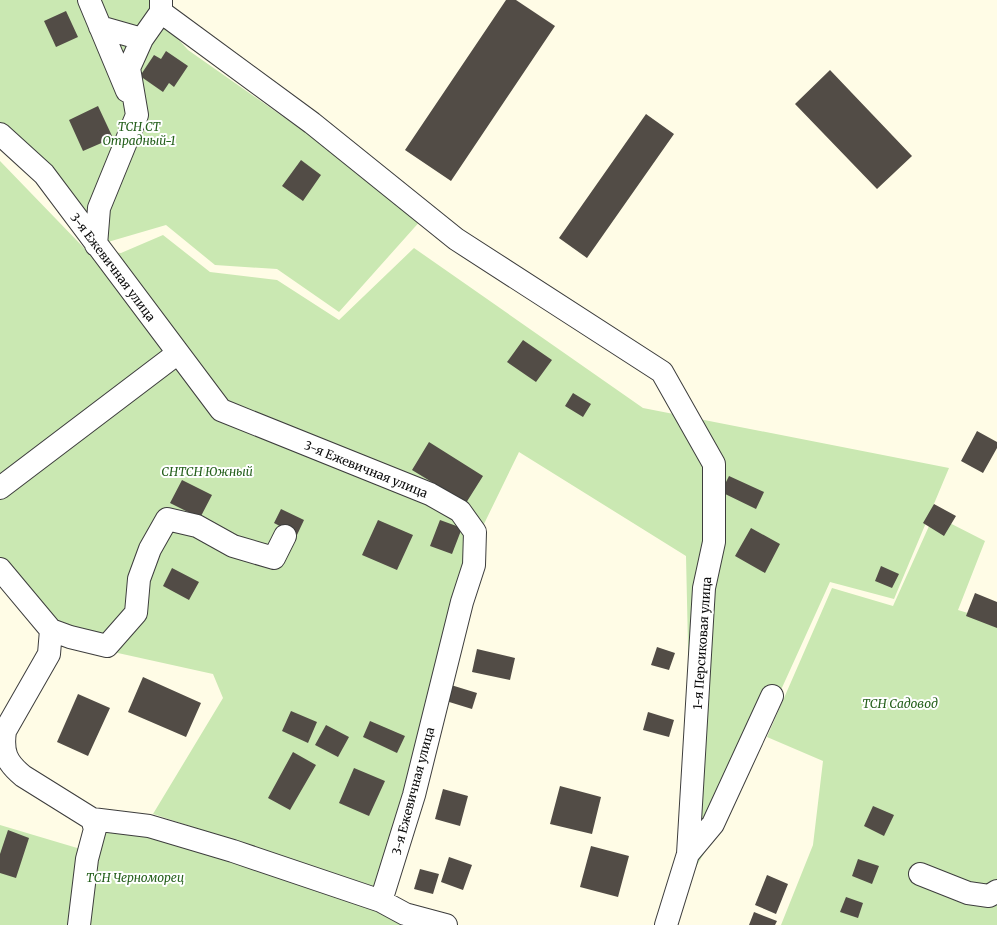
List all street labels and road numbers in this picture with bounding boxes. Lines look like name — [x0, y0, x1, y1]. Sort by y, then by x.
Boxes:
street label: 3-я Ежевичная улица — [67, 210, 159, 325]
street label: 3-я Ежевичная улица — [302, 437, 430, 501]
street label: 1-я Персиковая улица — [690, 576, 714, 710]
street label: 3-я Ежевичная улица — [389, 725, 437, 857]

